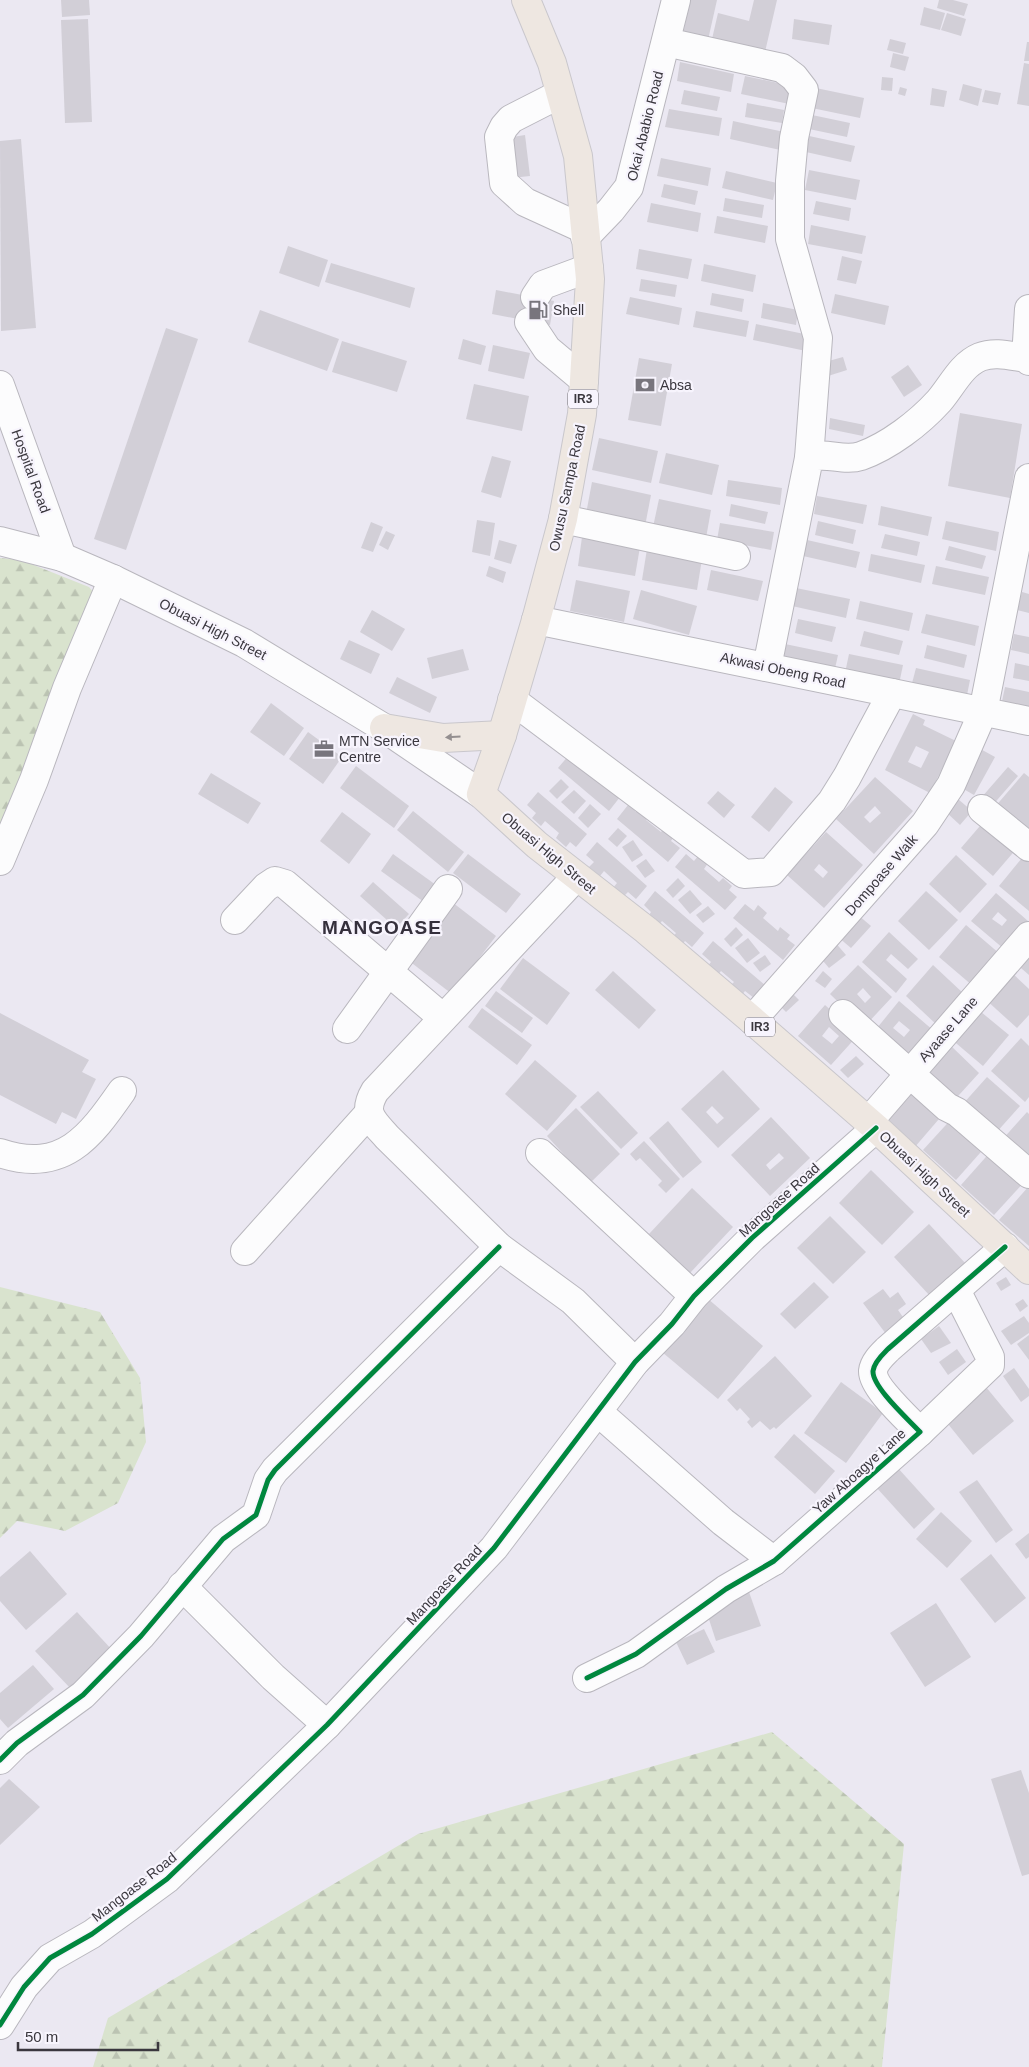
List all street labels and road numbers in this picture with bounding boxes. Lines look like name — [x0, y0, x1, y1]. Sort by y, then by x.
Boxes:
street label: Okai Ababio Road — [624, 69, 666, 183]
road number: IR3 — [568, 389, 598, 408]
street label: Owusu Sampa Road — [546, 423, 588, 553]
street label: Hospital Road — [8, 427, 54, 515]
street label: Obuasi High Street — [157, 595, 269, 663]
street label: Akwasi Obeng Road — [719, 649, 847, 691]
street label: Obuasi High Street — [499, 809, 600, 897]
street label: Dompoase Walk — [841, 830, 921, 919]
street label: Ayaase Lane — [915, 993, 981, 1065]
road number: IR3 — [745, 1018, 775, 1036]
street label: Obuasi High Street — [876, 1128, 974, 1220]
street label: Mangoase Road — [735, 1160, 823, 1240]
street label: Yaw Aboagye Lane — [809, 1425, 909, 1517]
street label: Mangoase Road — [403, 1542, 485, 1628]
street label: Mangoase Road — [89, 1849, 179, 1925]

